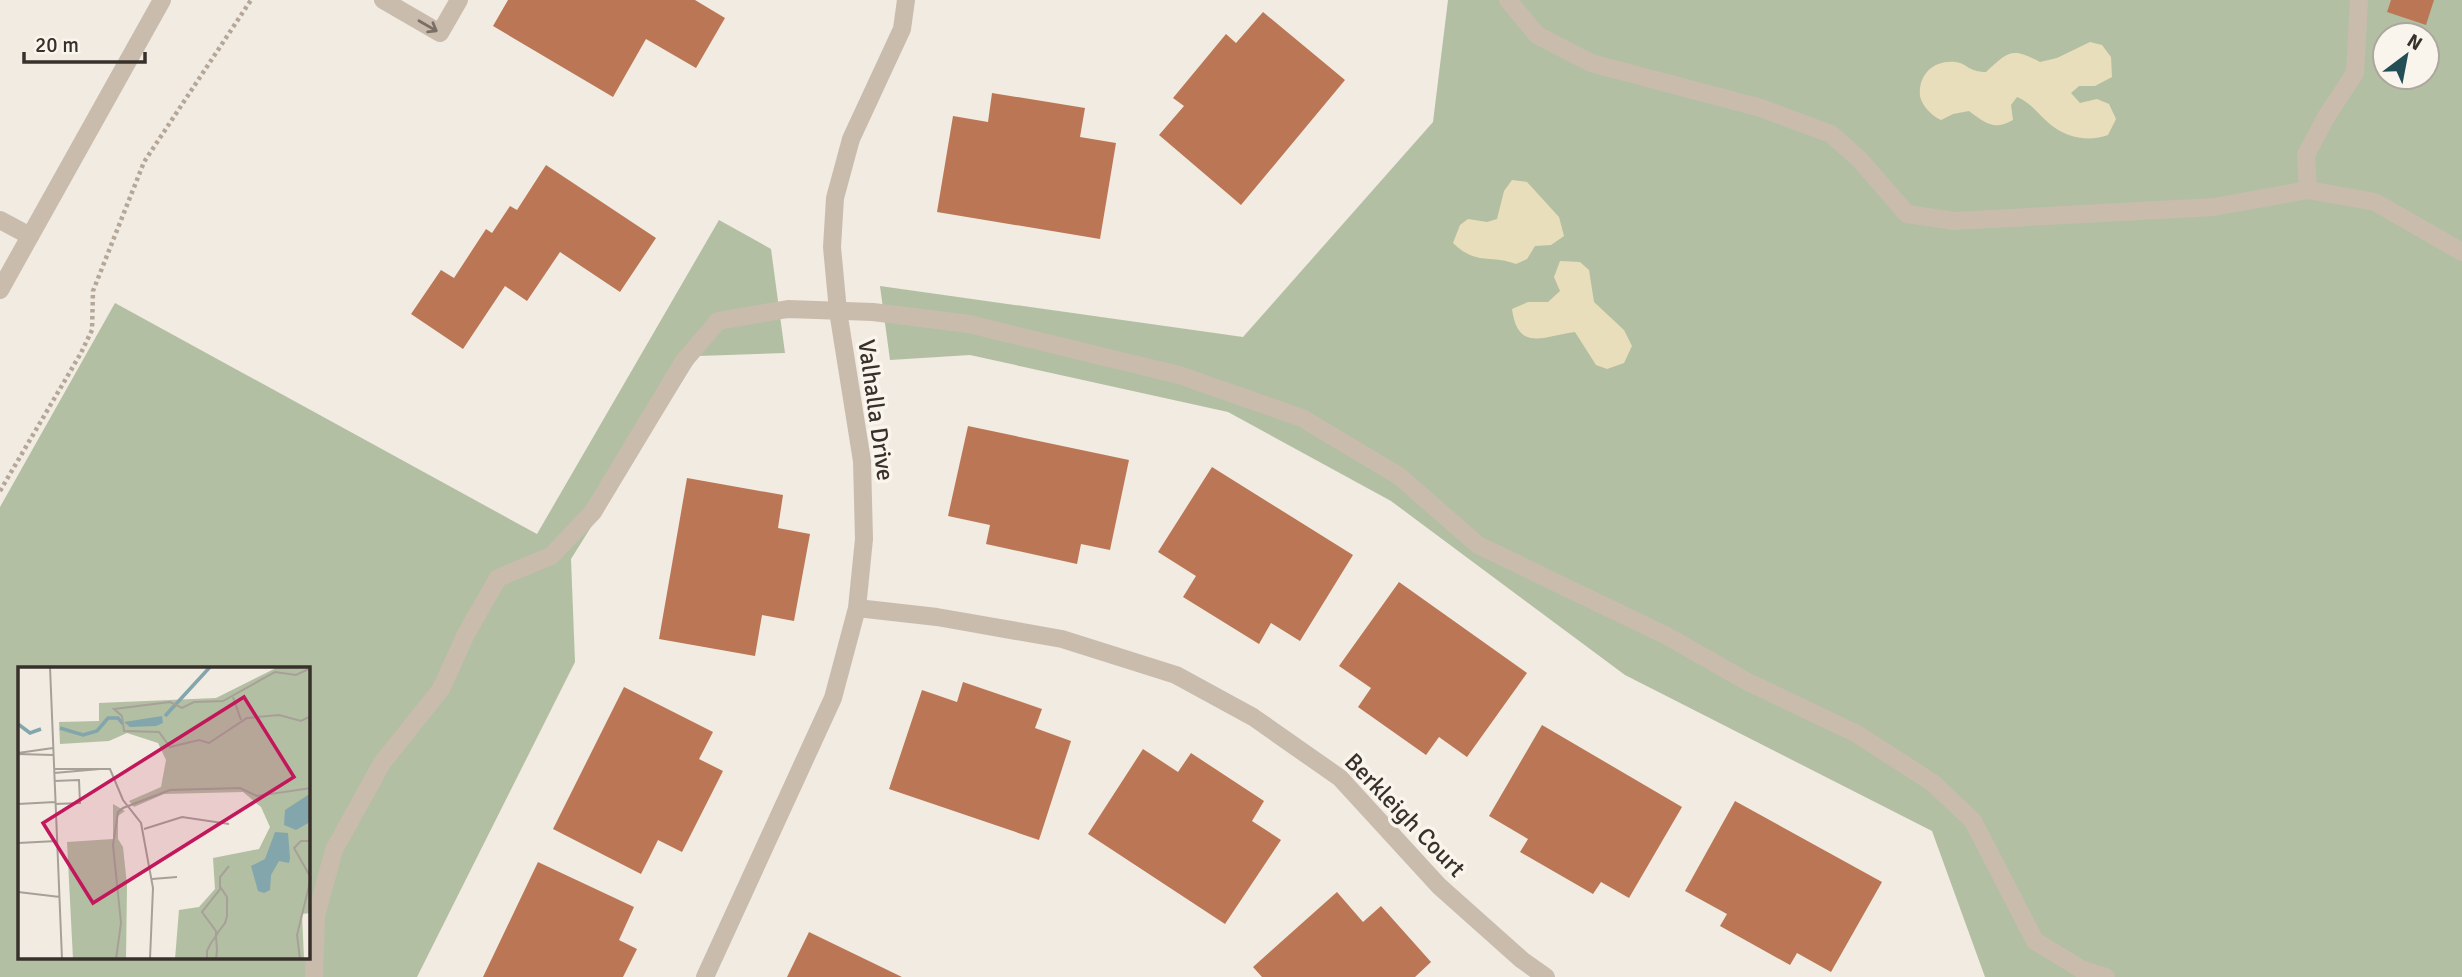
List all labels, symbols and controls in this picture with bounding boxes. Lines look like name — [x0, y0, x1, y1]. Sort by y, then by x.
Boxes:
one-way arrow — [418, 19, 438, 33]
scale bar — [24, 21, 145, 65]
north arrow — [2371, 21, 2441, 91]
text: N — [2403, 29, 2426, 56]
text: 20 m — [35, 32, 79, 58]
street label: Valhalla Drive — [851, 337, 901, 483]
inset map — [18, 667, 310, 960]
street label: Berkleigh Court — [1338, 747, 1472, 883]

